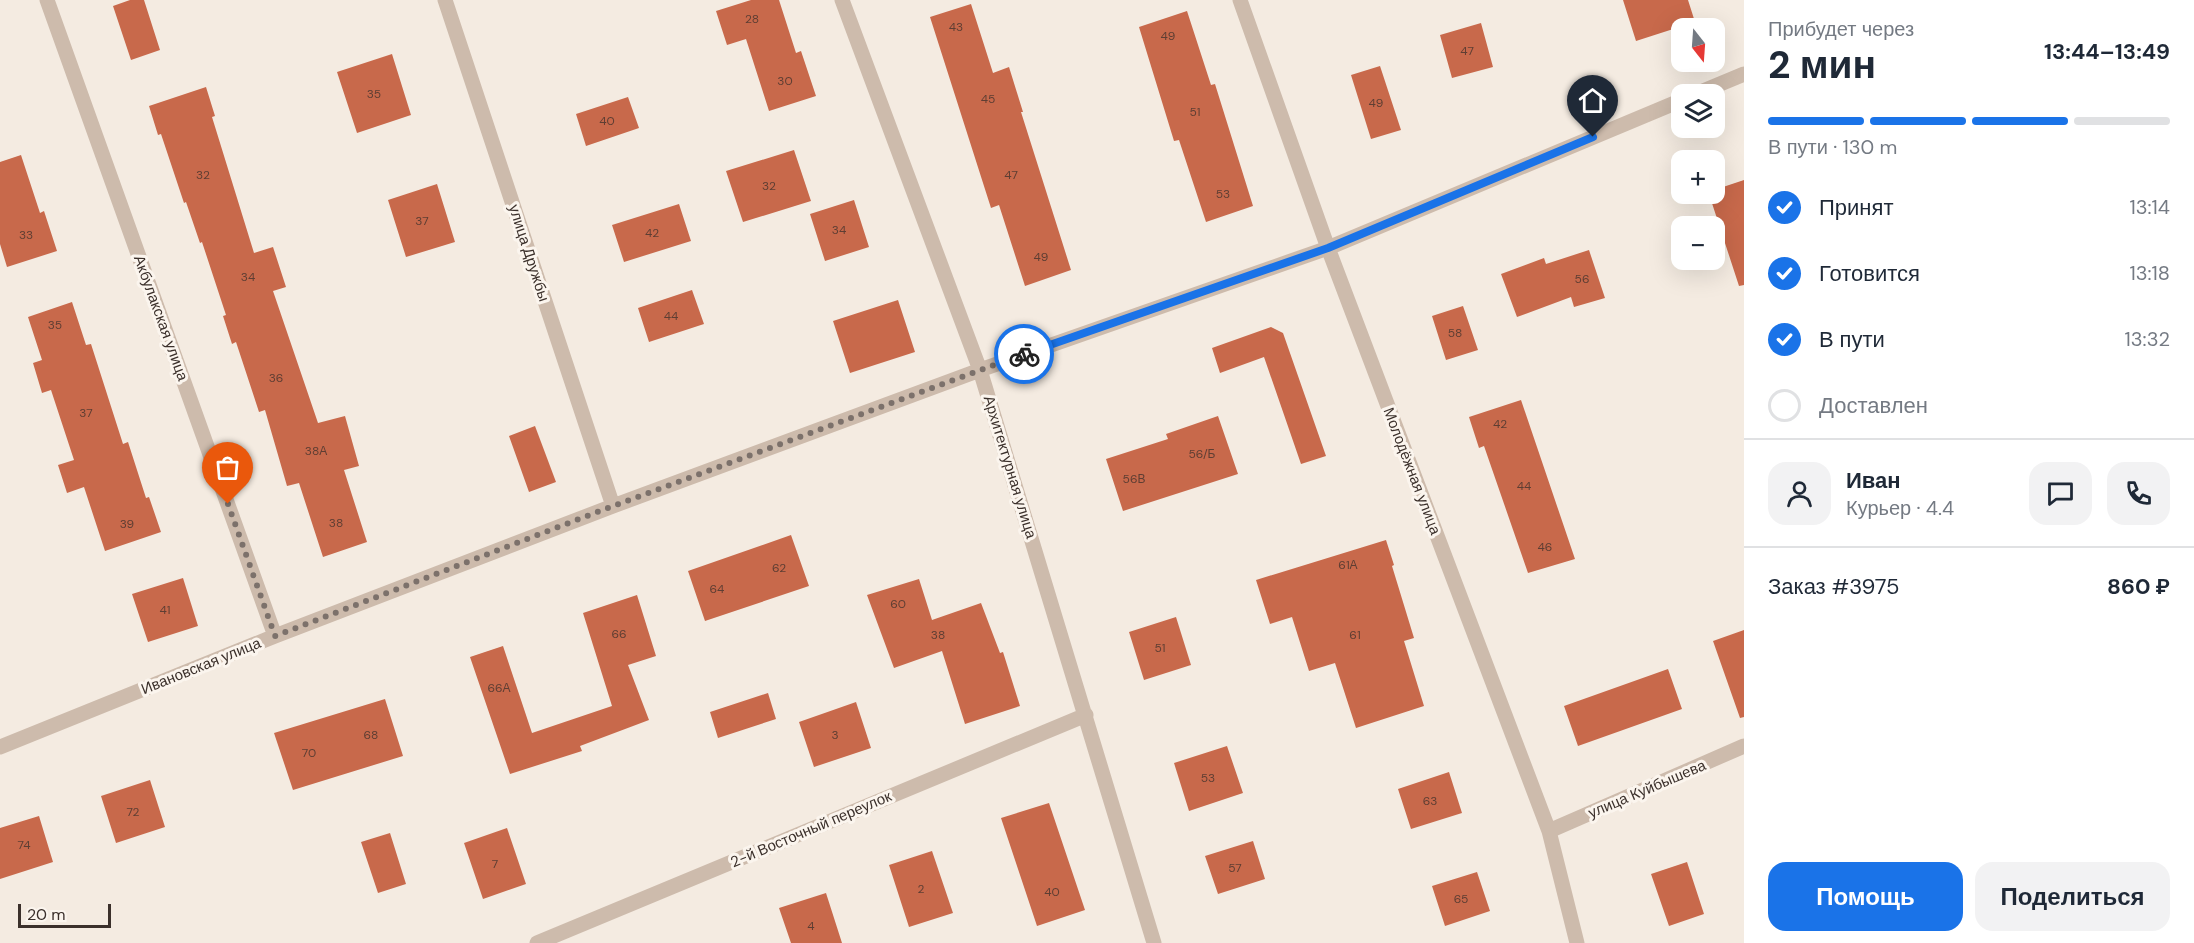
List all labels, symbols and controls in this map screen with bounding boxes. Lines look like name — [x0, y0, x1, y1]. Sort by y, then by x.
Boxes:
house number: 28 — [745, 11, 759, 27]
text: Прибудет через — [1768, 16, 1914, 42]
north arrow — [1671, 18, 1725, 72]
map controls — [1671, 18, 1725, 270]
house number: 43 — [949, 19, 963, 35]
house number: 49 — [1161, 28, 1175, 44]
text: 13:44–13:49 — [2044, 37, 2170, 66]
text: 2 мин — [1768, 39, 1876, 90]
house number: 47 — [1460, 43, 1474, 59]
house number: 30 — [777, 73, 793, 89]
pin — [1567, 75, 1618, 137]
icon: home — [1576, 84, 1609, 117]
button: layers — [1671, 84, 1725, 138]
house number: 35 — [367, 86, 381, 102]
house number: 45 — [981, 91, 995, 107]
house number: 49 — [1369, 95, 1383, 111]
house number: 51 — [1189, 104, 1201, 120]
house number: 40 — [599, 113, 615, 129]
text: В пути · 130 m — [1768, 134, 1897, 160]
button: + — [1671, 150, 1725, 204]
house number: 32 — [196, 167, 210, 183]
house number: 47 — [1004, 167, 1018, 183]
house number: 32 — [762, 178, 776, 194]
house number: 53 — [1216, 186, 1230, 202]
icon: check — [1768, 191, 1801, 224]
text: Принят — [1819, 193, 1893, 222]
text: 13:14 — [2130, 194, 2170, 220]
street label: улица Дружбы — [504, 202, 554, 304]
house number: 37 — [415, 213, 429, 229]
button: − — [1671, 216, 1725, 270]
house number: 34 — [832, 222, 846, 238]
house number: 42 — [645, 225, 659, 241]
house number: 33 — [19, 227, 33, 243]
house number: 49 — [1034, 249, 1048, 265]
street label: Акбулакская улица — [129, 252, 193, 384]
icon: check — [1768, 257, 1801, 290]
text: Готовится — [1819, 259, 1920, 288]
text: 13:18 — [2130, 260, 2170, 286]
house number: 34 — [241, 269, 255, 285]
house number: 56 — [1575, 271, 1589, 287]
house number: 44 — [664, 308, 678, 324]
house number: 35 — [48, 317, 62, 333]
icon: check — [1768, 323, 1801, 356]
courier — [994, 324, 1054, 384]
house number: 58 — [1448, 325, 1462, 341]
text: В пути — [1819, 325, 1885, 354]
text: 13:32 — [2125, 326, 2170, 352]
icon: bike — [1008, 338, 1041, 371]
house number: 36 — [269, 370, 283, 386]
text: Доставлен — [1819, 391, 1928, 420]
street label: Архитектурная улица — [979, 393, 1041, 542]
house number: 37 — [79, 405, 93, 421]
street label: Молодёжная улица — [1379, 405, 1446, 538]
house number: 42 — [1493, 416, 1507, 432]
pin — [202, 442, 253, 504]
house number: 38А — [305, 443, 327, 459]
house number: 56/Б — [1189, 446, 1216, 462]
icon: bag — [211, 451, 244, 484]
button: person — [1768, 462, 1831, 525]
button: chat — [2029, 462, 2092, 525]
button: phone — [2107, 462, 2170, 525]
text: Иван — [1846, 466, 1901, 495]
house number: 56В — [1123, 471, 1145, 487]
house number: 44 — [1517, 478, 1531, 494]
text: Курьер · 4.4 — [1846, 495, 1954, 521]
house number: 38 — [329, 515, 343, 531]
house number: 39 — [120, 516, 134, 532]
house number: 46 — [1538, 539, 1552, 555]
house number: 61А — [1338, 557, 1358, 573]
house number: 62 — [772, 560, 786, 576]
text: Заказ #3975 — [1768, 572, 1899, 601]
text: 860 ₽ — [2107, 572, 2170, 601]
house number: 64 — [710, 581, 724, 597]
house number: 60 — [890, 596, 906, 612]
house number: 41 — [159, 602, 171, 618]
house number: 66 — [611, 626, 627, 642]
house number: 38 — [931, 627, 945, 643]
house number: 61 — [1349, 627, 1361, 643]
street label: Ивановская улица — [138, 633, 264, 699]
house number: 51 — [1154, 640, 1166, 656]
house number: 66А — [487, 680, 511, 696]
house number: 68 — [364, 727, 378, 743]
house number: 3 — [831, 727, 839, 743]
house number: 70 — [302, 745, 316, 761]
street label: улица Куйбышева — [1585, 755, 1709, 823]
house number: 53 — [1201, 770, 1215, 786]
street label: 2-й Восточный переулок — [728, 786, 895, 872]
house number: 63 — [1423, 793, 1437, 809]
house number: 72 — [126, 804, 140, 820]
house number: 74 — [18, 837, 30, 853]
house number: 7 — [492, 856, 498, 872]
house number: 57 — [1228, 860, 1242, 876]
button: Помощь — [1768, 862, 1963, 931]
button: Поделиться — [1975, 862, 2170, 931]
house number: 2 — [918, 881, 925, 897]
house number: 40 — [1044, 884, 1060, 900]
house number: 65 — [1454, 891, 1468, 907]
scale bar — [18, 901, 111, 928]
text: 20 m — [27, 904, 66, 925]
house number: 4 — [807, 918, 815, 934]

